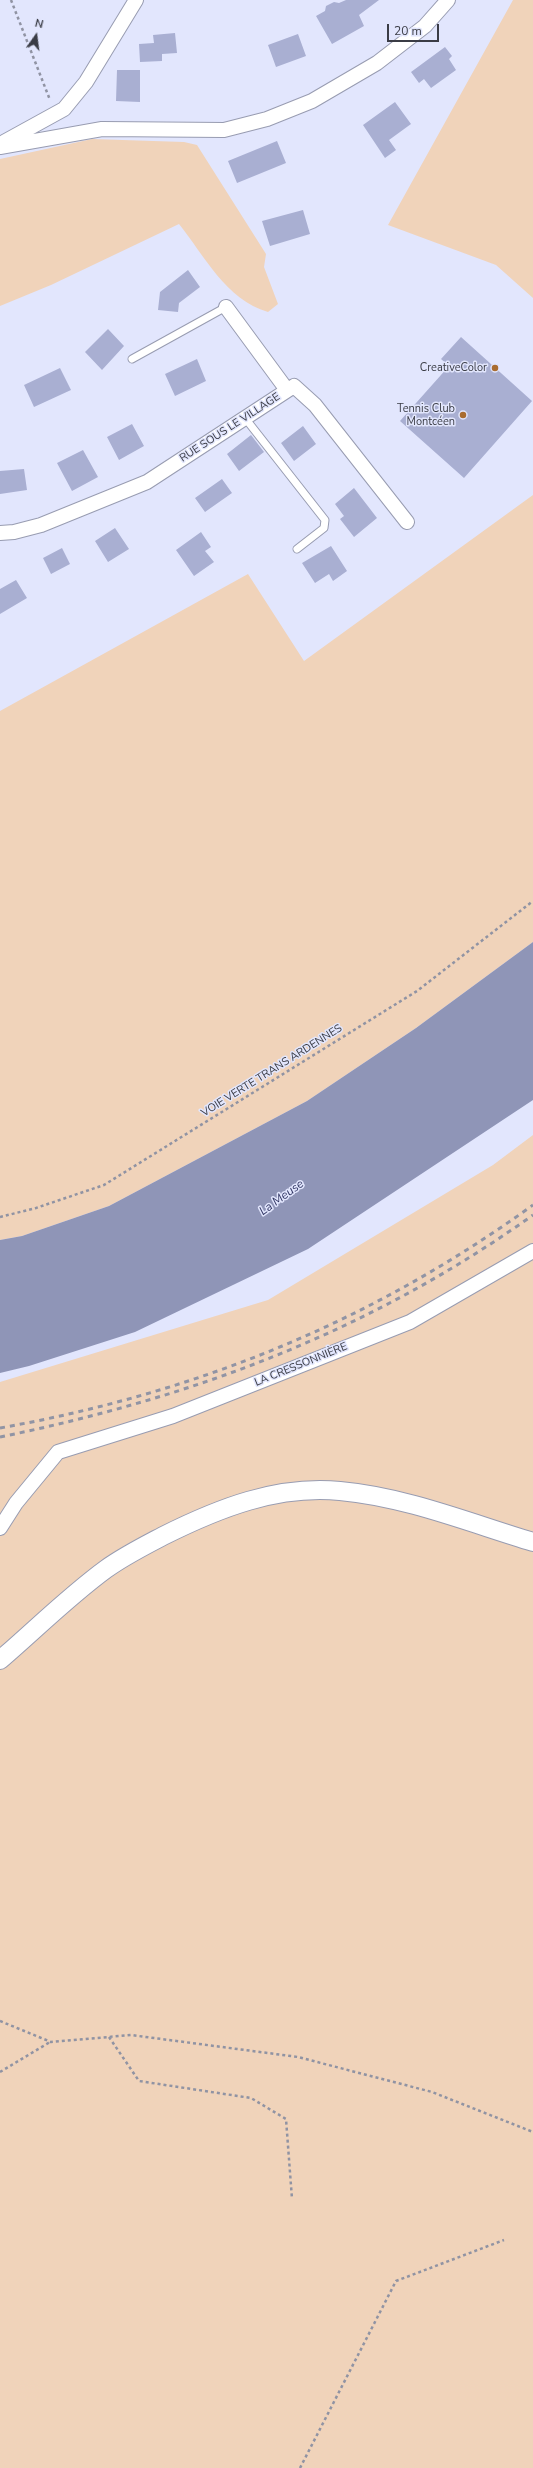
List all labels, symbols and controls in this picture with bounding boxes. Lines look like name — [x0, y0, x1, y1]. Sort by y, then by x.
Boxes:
north arrow — [16, 16, 56, 56]
text: N — [33, 16, 45, 32]
scale bar — [389, 16, 441, 42]
text: 20 m — [394, 23, 422, 39]
place label: CreativeColor — [420, 361, 487, 375]
marker: CreativeColor — [490, 363, 500, 373]
street label: RUE SOUS LE VILLAGE — [177, 391, 283, 465]
place label: Tennis Club Montcéen — [397, 402, 455, 428]
marker: Tennis Club Montcéen — [458, 410, 468, 420]
street label: VOIE VERTE TRANS ARDENNES — [199, 1022, 345, 1120]
water label: La Meuse — [257, 1177, 307, 1219]
street label: LA CRESSONNIÈRE — [253, 1340, 349, 1390]

